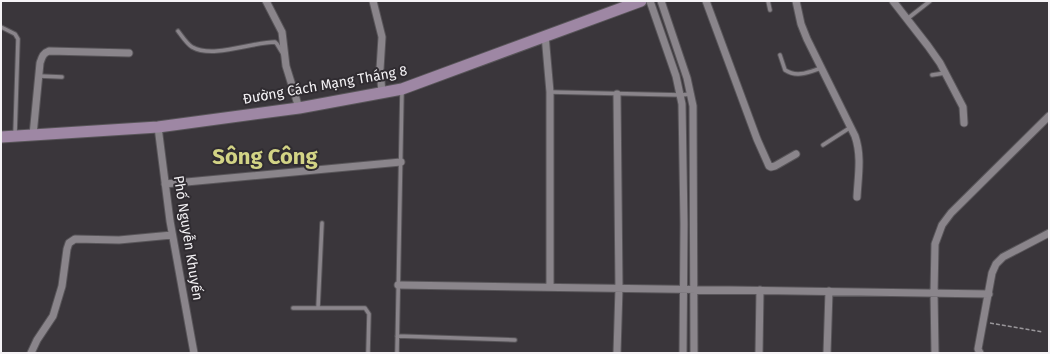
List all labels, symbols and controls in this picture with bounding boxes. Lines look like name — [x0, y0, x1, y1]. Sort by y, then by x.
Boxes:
street label: Đường Cách Mạng Tháng 8 — [242, 62, 409, 108]
district label: Sông Công — [212, 143, 319, 170]
street label: Phố Nguyễn Khuyến — [170, 174, 207, 302]

